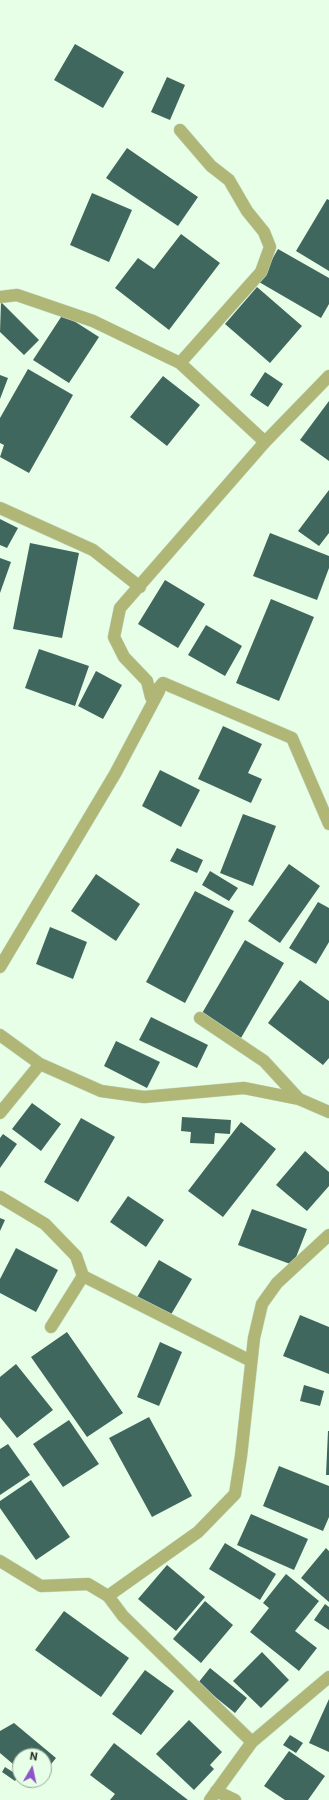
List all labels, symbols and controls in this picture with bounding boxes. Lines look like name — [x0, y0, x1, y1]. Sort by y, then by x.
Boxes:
north arrow — [12, 1748, 52, 1788]
text: N — [29, 1750, 39, 1764]

